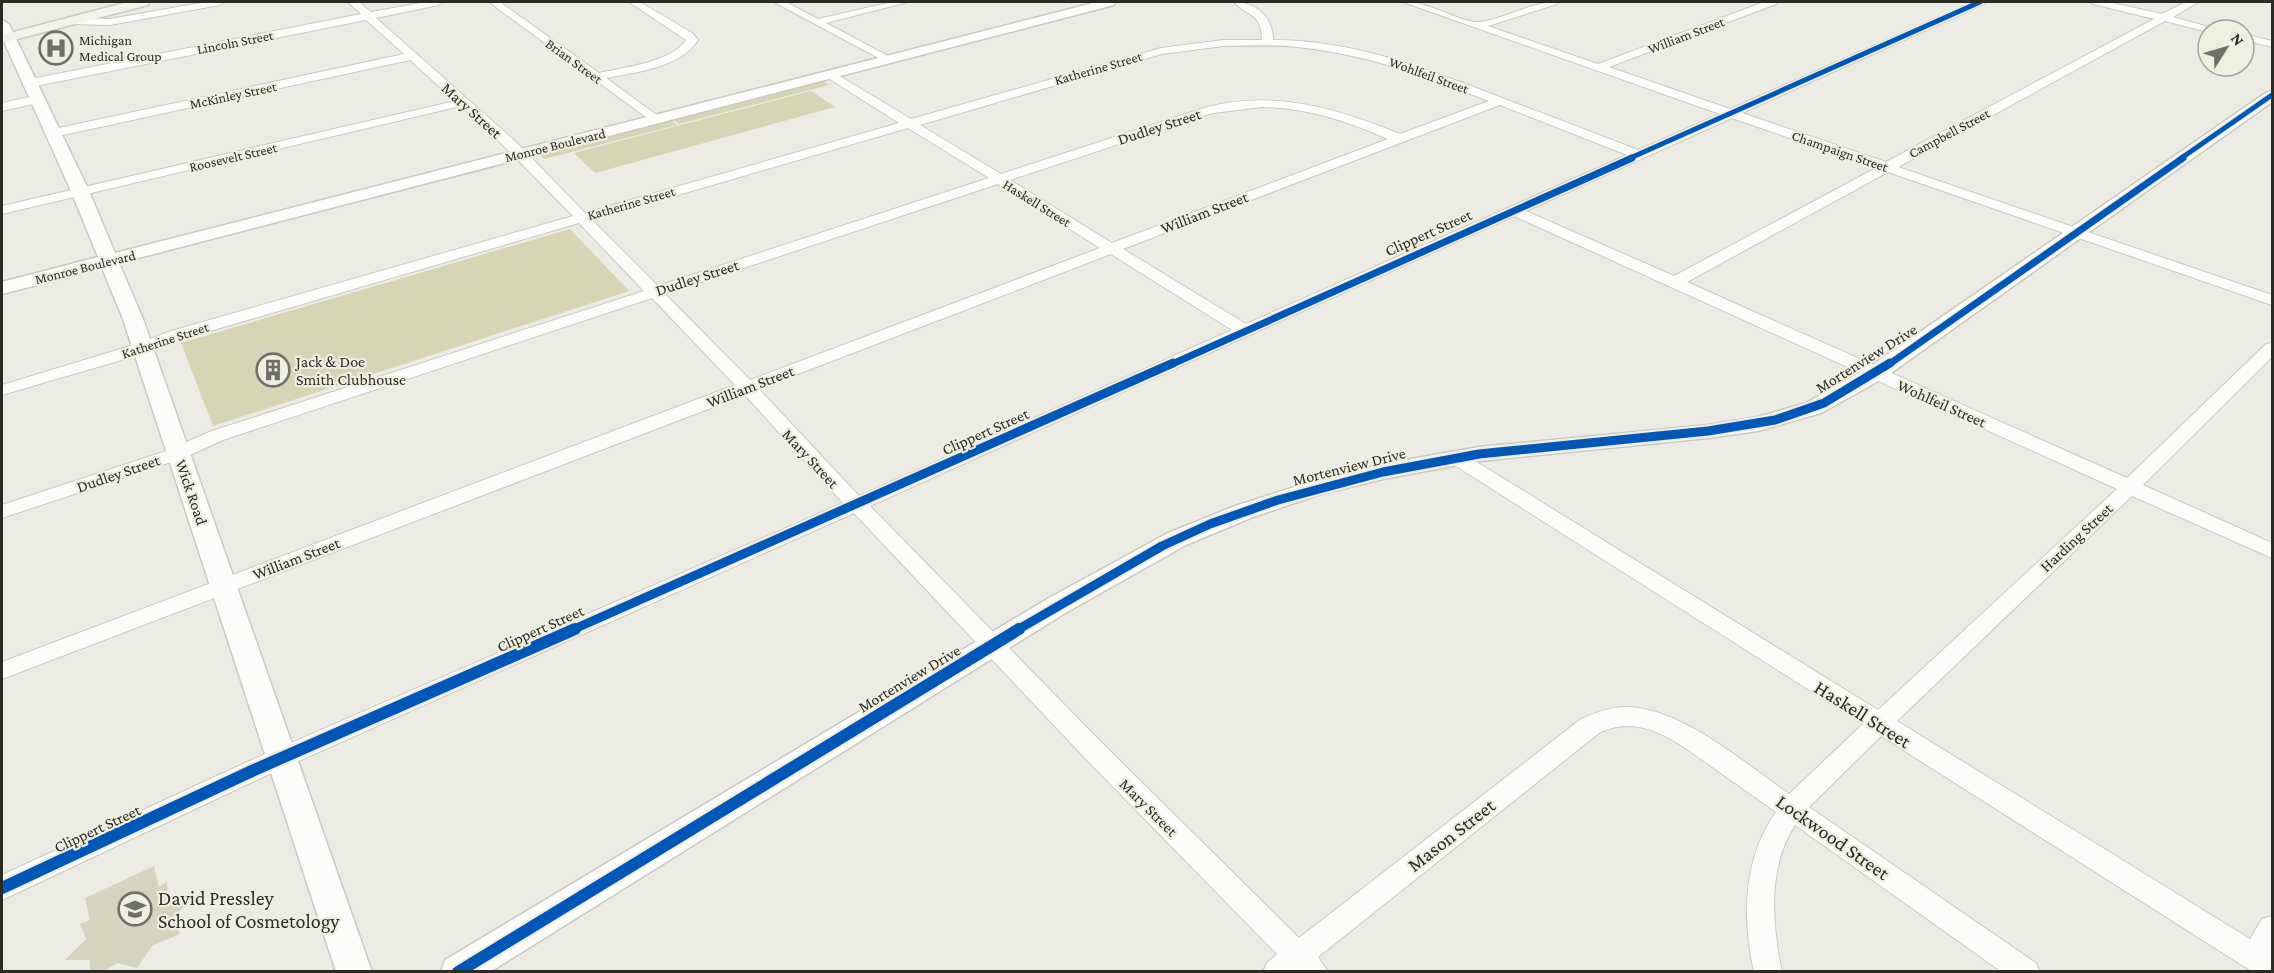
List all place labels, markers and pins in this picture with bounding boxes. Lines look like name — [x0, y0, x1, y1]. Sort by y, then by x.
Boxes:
hospital icon: Michigan Medical Group — [38, 30, 74, 66]
place label: Michigan Medical Group — [79, 32, 162, 64]
building icon: Jack & Doe Smith Clubhouse — [255, 352, 291, 388]
place label: Jack & Doe Smith Clubhouse — [294, 353, 406, 388]
place label: David Pressley School of Cosmetology — [158, 887, 340, 933]
school or university icon: David Pressley School of Cosmetology — [117, 891, 153, 927]

